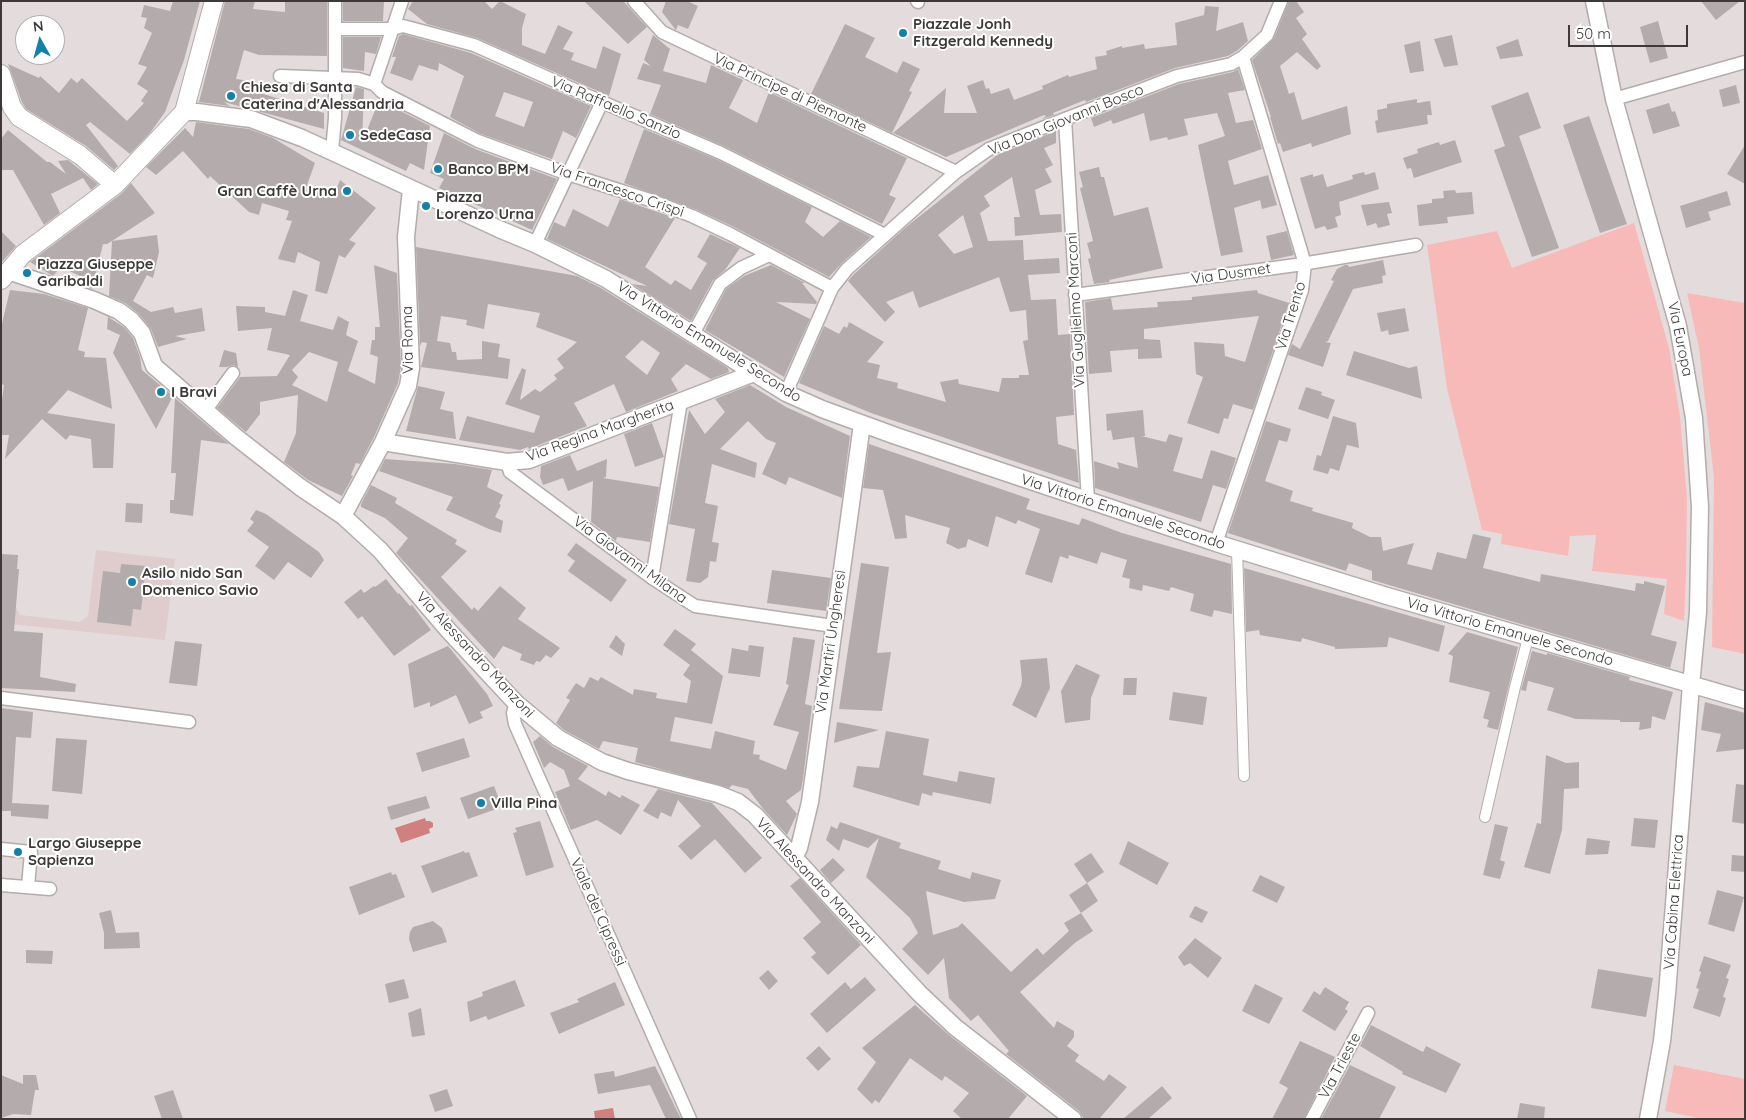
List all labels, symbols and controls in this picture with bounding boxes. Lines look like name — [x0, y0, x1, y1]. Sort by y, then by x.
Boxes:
north arrow — [15, 15, 65, 65]
place label: Piazzale Jonh Fitzgerald Kennedy — [913, 15, 1053, 50]
scale bar — [1571, 15, 1691, 47]
text: N — [32, 17, 44, 36]
text: 50 m — [1576, 24, 1611, 43]
marker: Piazzale Jonh Fitzgerald Kennedy — [897, 27, 909, 39]
street label: Via Principe di Piemonte — [710, 49, 870, 137]
street label: Via Raffaello Sanzio — [548, 72, 684, 144]
place label: Chiesa di Santa Caterina d'Alessandria — [241, 78, 404, 113]
street label: Via Don Giovanni Bosco — [986, 81, 1146, 159]
marker: Chiesa di Santa Caterina d'Alessandria — [225, 90, 237, 102]
place label: SedeCasa — [360, 126, 432, 144]
marker: SedeCasa — [344, 129, 356, 141]
street label: Via Francesco Crispi — [548, 159, 686, 221]
place label: Banco BPM — [448, 160, 529, 178]
marker: Banco BPM — [432, 163, 444, 175]
place label: Gran Caffè Urna — [217, 182, 337, 200]
marker: Gran Caffè Urna — [341, 185, 353, 197]
place label: Piazza Lorenzo Urna — [436, 188, 534, 223]
marker: Piazza Lorenzo Urna — [420, 200, 432, 212]
street label: Via Guglielmo Marconi — [1063, 232, 1089, 388]
place label: Piazza Giuseppe Garibaldi — [37, 255, 154, 290]
street label: Via Dusmet — [1190, 260, 1272, 288]
marker: Piazza Giuseppe Garibaldi — [21, 267, 33, 279]
street label: Via Vittorio Emanuele Secondo — [613, 278, 805, 406]
street label: Via Trento — [1272, 279, 1310, 353]
street label: Via Europa — [1663, 300, 1697, 378]
street label: Via Roma — [398, 306, 418, 374]
place label: I Bravi — [171, 383, 217, 401]
marker: I Bravi — [155, 386, 167, 398]
street label: Via Regina Margherita — [524, 396, 676, 466]
street label: Via Vittorio Emanuele Secondo — [1018, 470, 1228, 554]
street label: Via Giovanni Milana — [569, 513, 691, 607]
place label: Asilo nido San Domenico Savio — [142, 564, 258, 599]
street label: Via Martiri Ungheresi — [812, 569, 850, 715]
marker: Asilo nido San Domenico Savio — [126, 576, 138, 588]
street label: Via Alessandro Manzoni — [412, 588, 538, 722]
street label: Via Vittorio Emanuele Secondo — [1405, 594, 1615, 670]
place label: Villa Pina — [491, 794, 557, 812]
marker: Villa Pina — [475, 797, 487, 809]
street label: Via Alessandro Manzoni — [752, 814, 878, 948]
place label: Largo Giuseppe Sapienza — [28, 834, 142, 869]
street label: Via Cabina Elettrica — [1660, 834, 1688, 970]
marker: Largo Giuseppe Sapienza — [12, 846, 24, 858]
street label: Viale dei Cipressi — [566, 855, 630, 969]
street label: Via Trieste — [1315, 1030, 1365, 1102]

